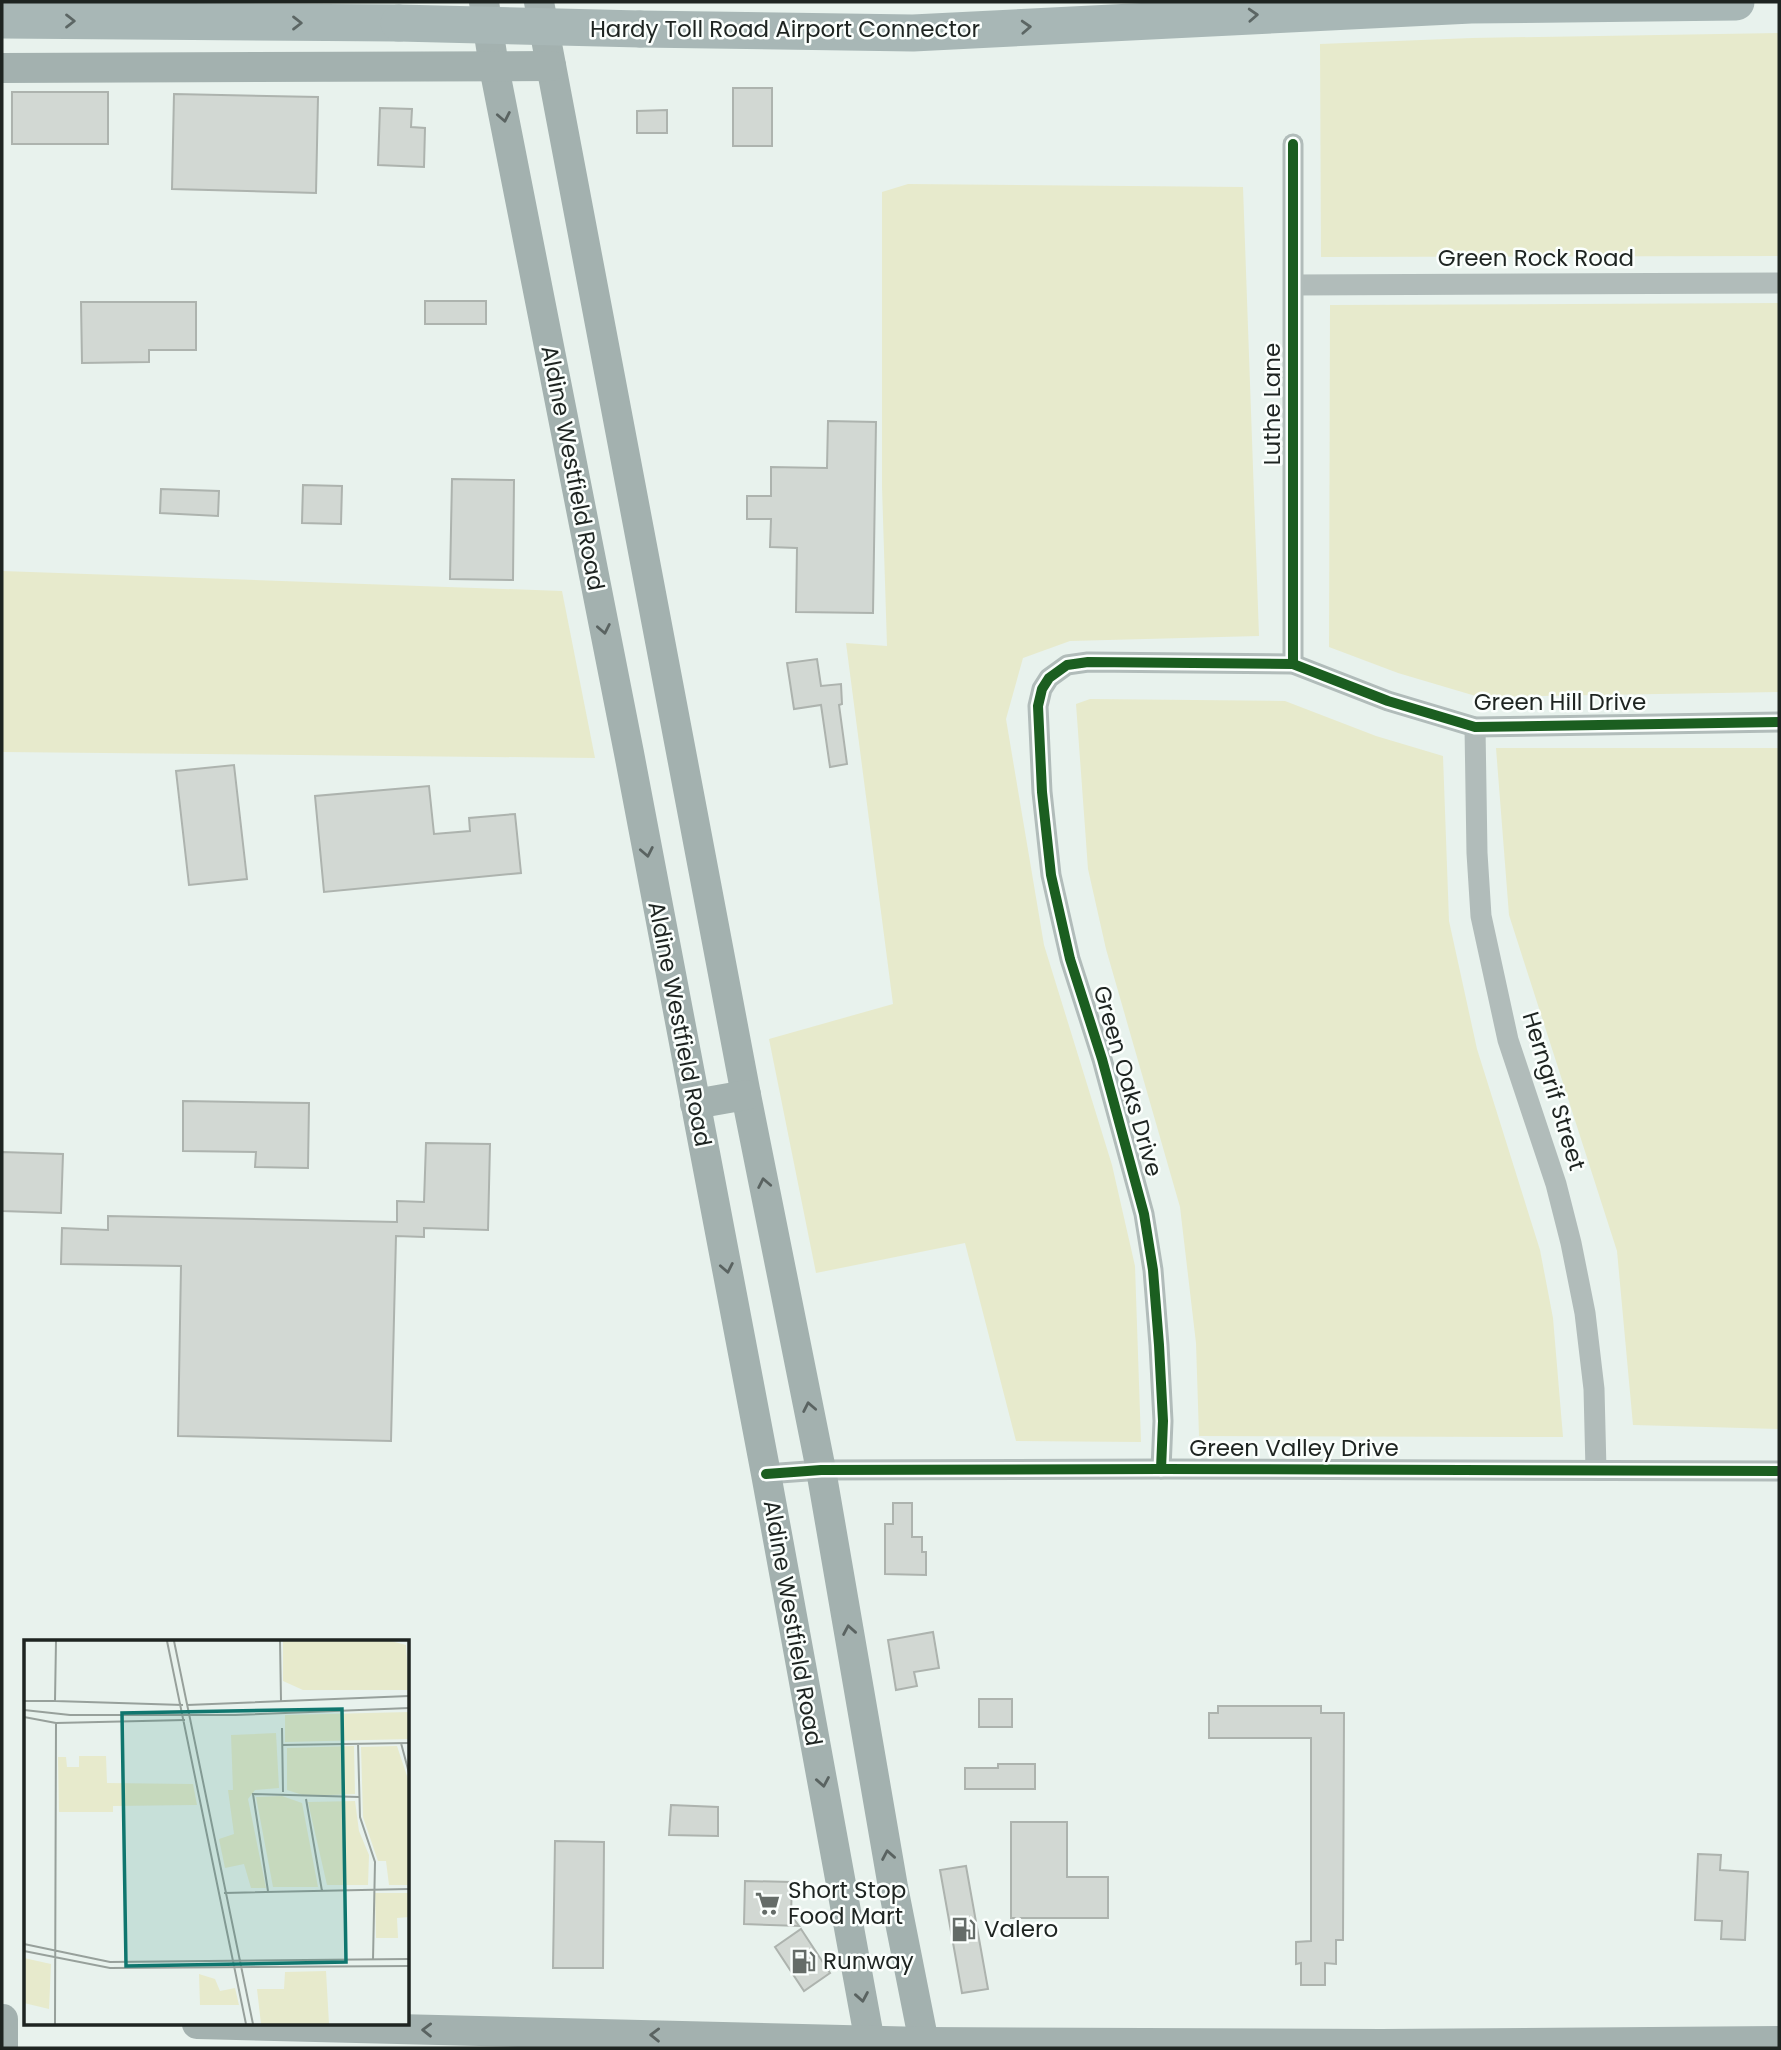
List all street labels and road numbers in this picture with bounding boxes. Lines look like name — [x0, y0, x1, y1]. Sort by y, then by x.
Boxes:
street label: Hardy Toll Road Airport Connector — [590, 13, 980, 45]
street label: Green Rock Road — [1438, 242, 1634, 274]
street label: Aldine Westfield Road — [534, 343, 612, 593]
street label: Luthe Lane — [1256, 343, 1288, 465]
street label: Green Hill Drive — [1474, 686, 1646, 718]
street label: Aldine Westfield Road — [641, 899, 719, 1149]
street label: Green Oaks Drive — [1085, 982, 1171, 1180]
street label: Herngrif Street — [1515, 1008, 1593, 1174]
street label: Green Valley Drive — [1189, 1432, 1399, 1464]
street label: Aldine Westfield Road — [756, 1498, 830, 1748]

